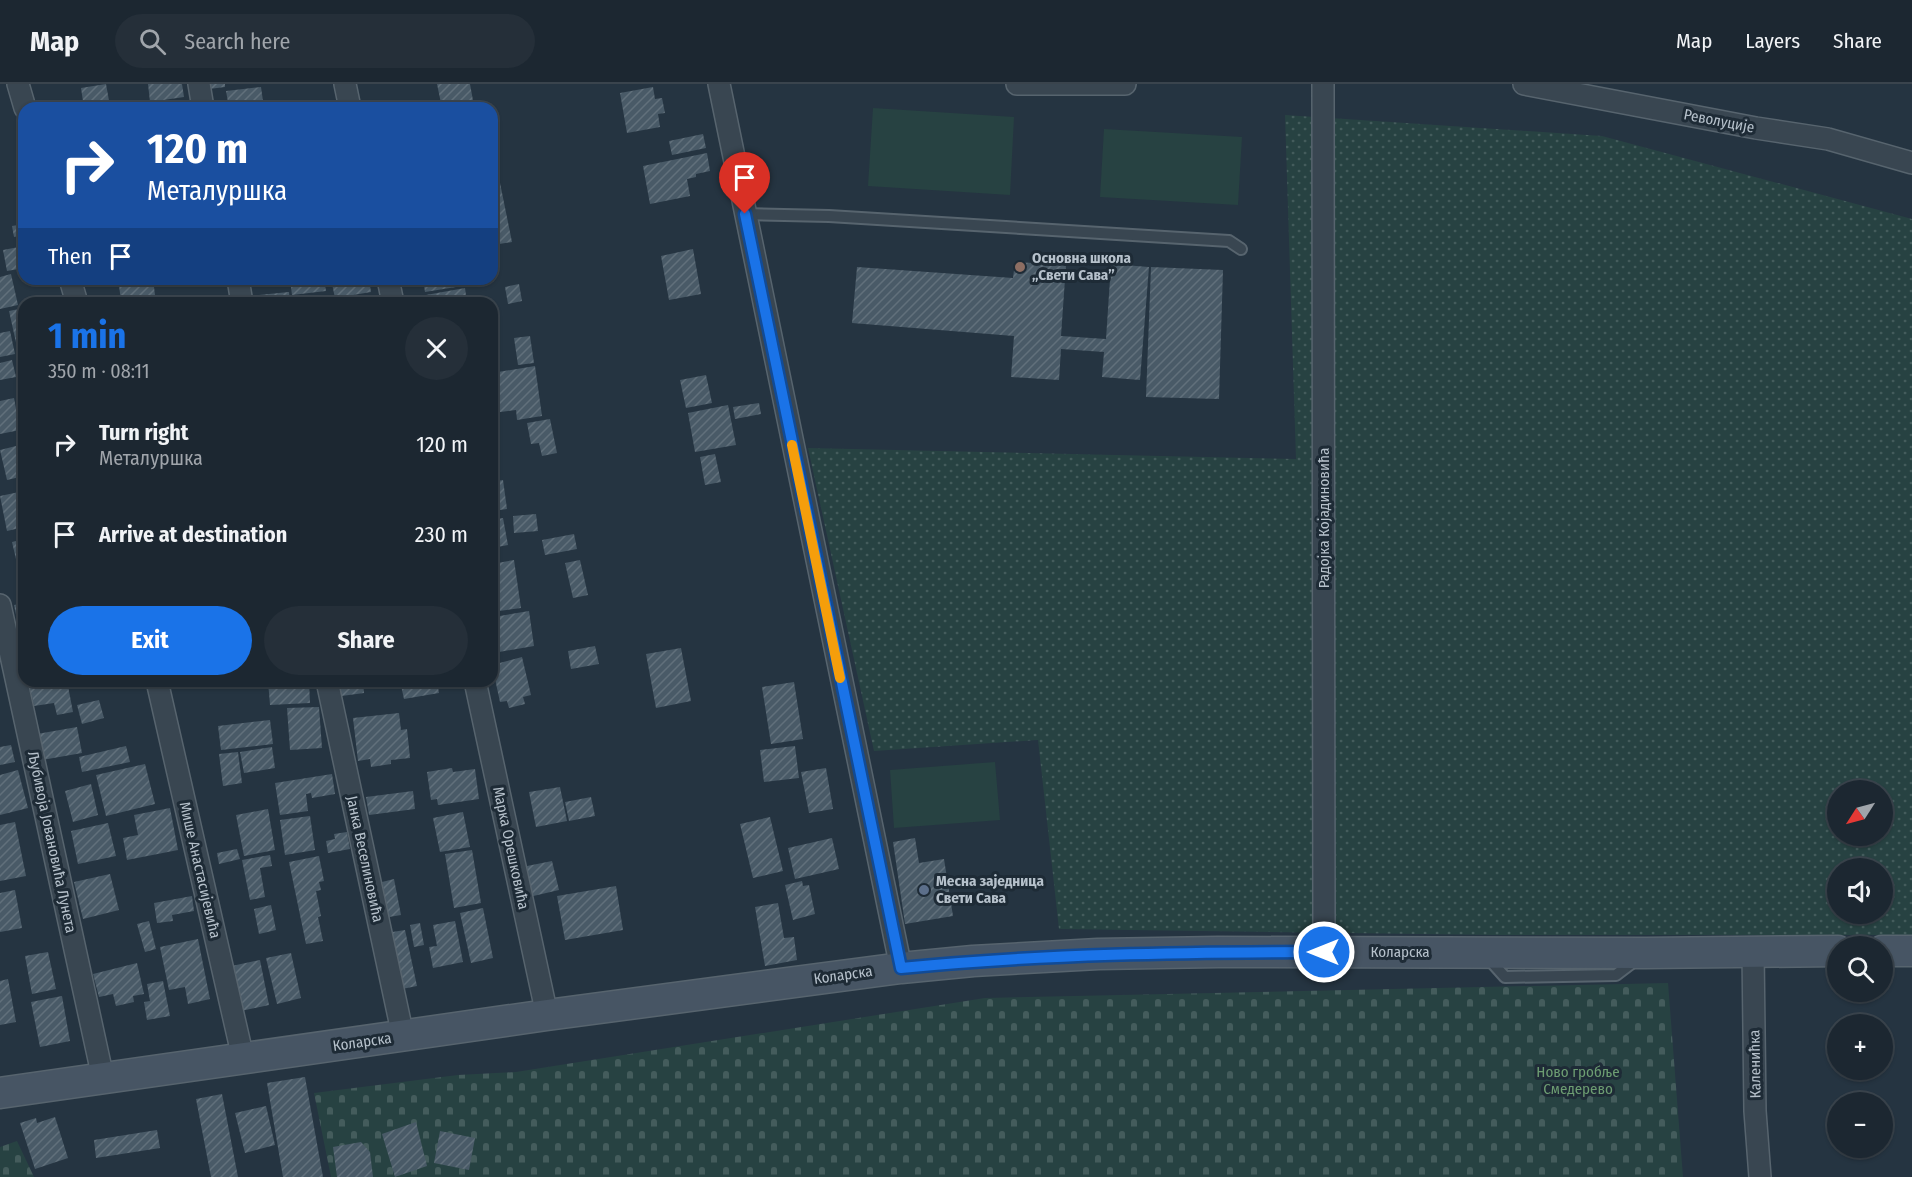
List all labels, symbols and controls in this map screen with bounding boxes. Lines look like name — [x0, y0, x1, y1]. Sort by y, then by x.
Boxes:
search box — [115, 14, 535, 68]
text: Map — [30, 25, 79, 58]
icon: search — [136, 25, 169, 58]
text: Search here — [184, 28, 290, 55]
text: Map — [1676, 28, 1712, 54]
text: Layers — [1745, 28, 1800, 54]
text: Share — [1833, 28, 1882, 54]
street label: Револуције — [1682, 105, 1756, 137]
text: 120 m — [147, 124, 248, 174]
icon: right — [48, 126, 126, 204]
pin — [719, 152, 770, 214]
icon: arrive — [728, 161, 761, 194]
text: Металуршка — [147, 175, 287, 207]
icon: arrive — [104, 240, 137, 273]
text: Then — [48, 243, 92, 270]
place label: Основна школа „Свети Сава” — [1032, 249, 1132, 284]
marker: Основна школа „Свети Сава” — [1013, 260, 1027, 274]
text: 1 min — [48, 314, 126, 358]
button: close — [405, 317, 468, 380]
text: 350 m · 08:11 — [48, 359, 150, 383]
text: Turn right — [99, 419, 188, 446]
icon: right — [48, 428, 81, 461]
text: 120 m — [416, 431, 468, 458]
text: Металуршка — [99, 446, 203, 470]
street label: Радојка Којадиновића — [1315, 448, 1333, 588]
icon: arrive — [48, 518, 81, 551]
text: Arrive at destination — [99, 521, 287, 548]
text: 230 m — [415, 521, 468, 548]
button: Exit — [48, 606, 252, 675]
button: Share — [264, 606, 468, 675]
street label: Љубивоја Јовановића Лунета — [24, 750, 80, 934]
north arrow — [1827, 780, 1893, 846]
map controls — [1827, 780, 1893, 1158]
street label: Марка Орешковића — [489, 785, 533, 911]
street label: Јанка Веселиновића — [343, 794, 387, 924]
street label: Мише Анастасијевића — [176, 800, 224, 940]
button: sound — [1827, 858, 1893, 924]
place label: Месна заједница Свети Сава — [936, 872, 1044, 907]
marker: Месна заједница Свети Сава — [917, 883, 931, 897]
position arrow — [1292, 920, 1356, 984]
button: search — [1827, 936, 1893, 1002]
street label: Коларска — [1370, 943, 1430, 961]
street label: Коларска — [812, 962, 874, 988]
button: + — [1827, 1014, 1893, 1080]
street label: Коларска — [331, 1029, 393, 1055]
street label: Каленићка — [1745, 1030, 1765, 1098]
park label: Ново гробље Смедерево — [1536, 1063, 1620, 1098]
button: − — [1827, 1092, 1893, 1158]

